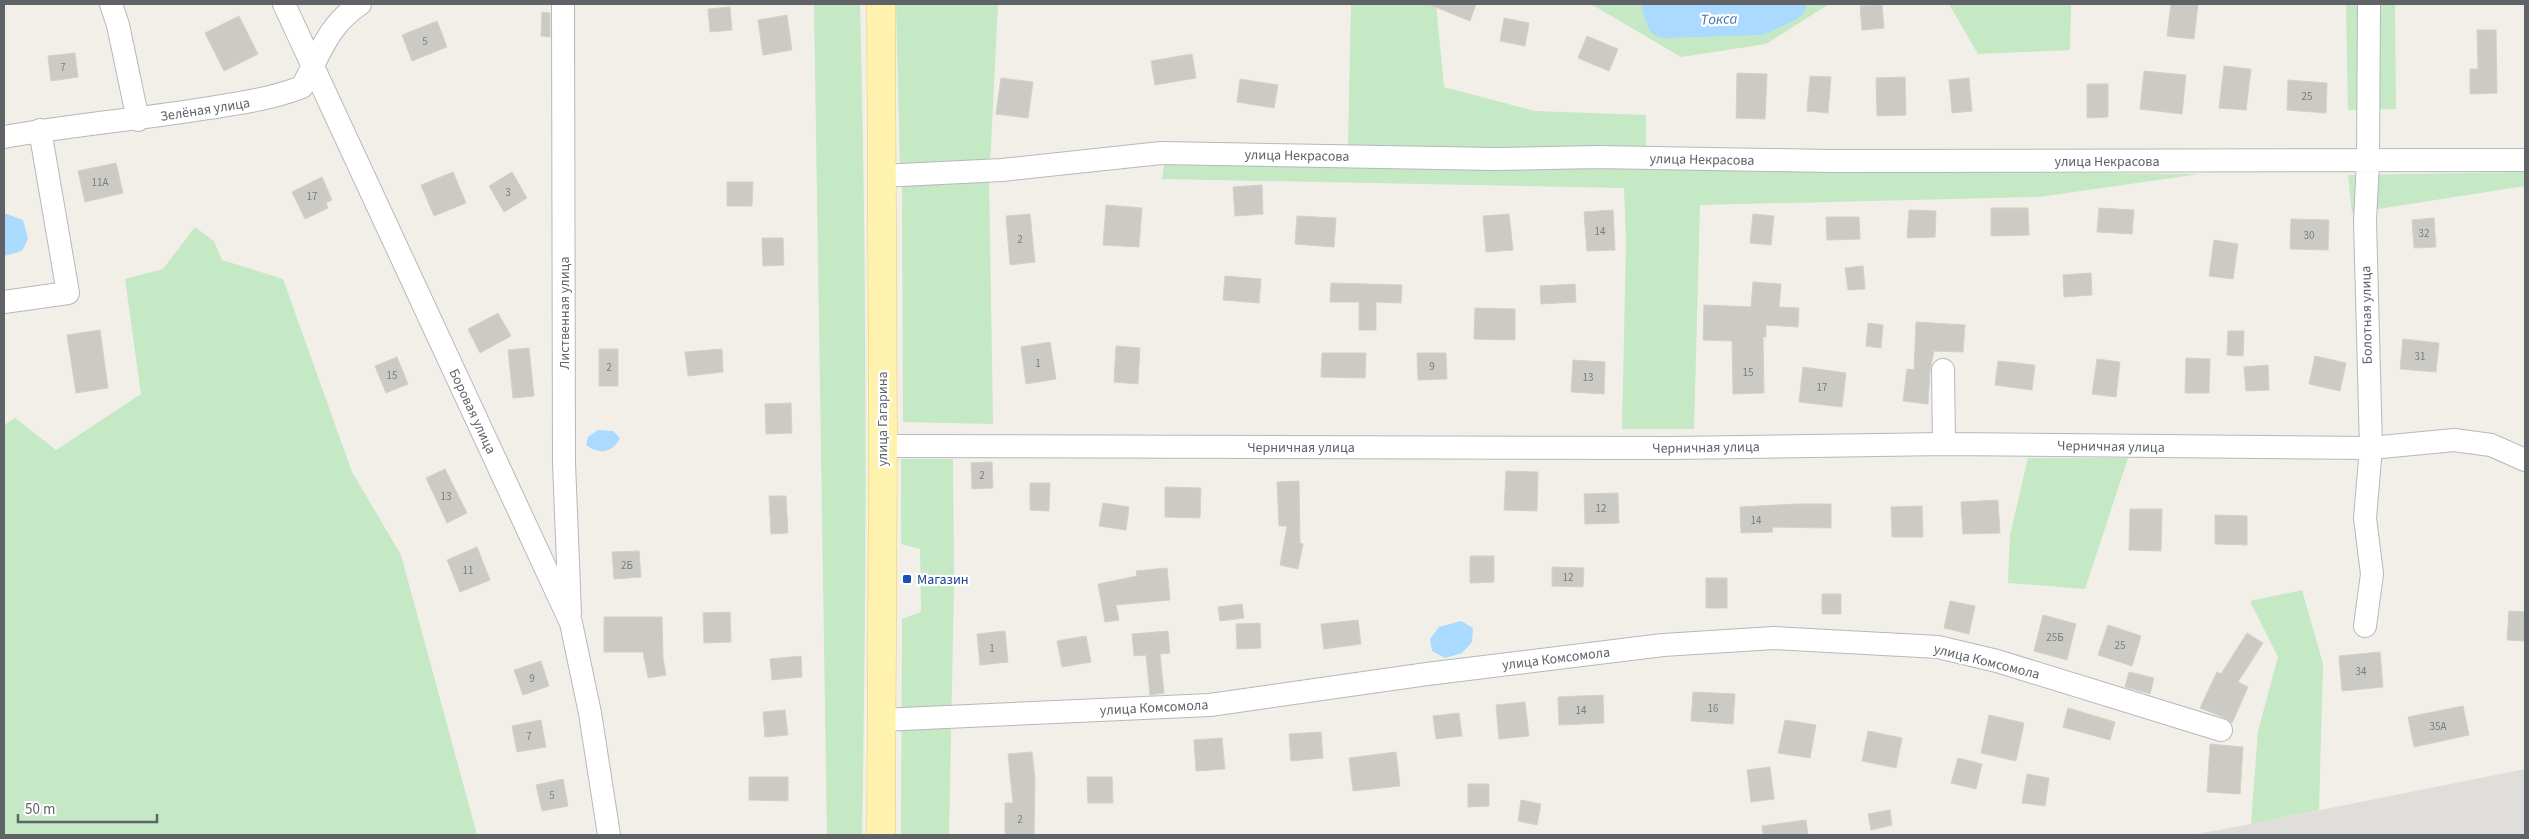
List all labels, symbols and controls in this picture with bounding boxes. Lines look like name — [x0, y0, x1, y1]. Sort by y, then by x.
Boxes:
water label: Токса — [1700, 8, 1738, 31]
house number: 5 — [422, 34, 428, 49]
house number: 7 — [60, 60, 66, 75]
house number: 25 — [2302, 89, 2312, 104]
street label: Зелёная улица — [159, 93, 251, 127]
street label: улица Некрасова — [1244, 145, 1350, 167]
street label: улица Некрасова — [1649, 149, 1755, 171]
street label: улица Некрасова — [2055, 152, 2159, 172]
house number: 11А — [92, 175, 108, 190]
house number: 3 — [505, 185, 511, 200]
house number: 17 — [307, 189, 317, 204]
house number: 14 — [1595, 224, 1606, 239]
house number: 32 — [2419, 226, 2429, 241]
house number: 30 — [2304, 228, 2314, 243]
house number: 2 — [1017, 232, 1023, 247]
street label: Лиственная улица — [555, 257, 575, 369]
street label: Болотная улица — [2356, 266, 2378, 364]
house number: 31 — [2415, 349, 2425, 364]
house number: 1 — [1035, 356, 1041, 371]
house number: 9 — [1429, 359, 1435, 374]
house number: 2 — [606, 360, 612, 375]
house number: 15 — [1743, 365, 1753, 380]
street label: Боровая улица — [444, 366, 501, 457]
house number: 15 — [387, 368, 397, 383]
house number: 13 — [1583, 370, 1593, 385]
street label: улица Гагарина — [873, 371, 893, 467]
house number: 17 — [1817, 380, 1827, 395]
street label: Черничная улица — [2057, 436, 2165, 458]
street label: Черничная улица — [1652, 437, 1760, 459]
street label: Черничная улица — [1247, 438, 1355, 458]
house number: 2 — [979, 468, 985, 483]
house number: 13 — [441, 489, 451, 504]
house number: 12 — [1596, 501, 1606, 516]
house number: 14 — [1751, 513, 1762, 528]
house number: 2Б — [621, 558, 633, 573]
house number: 11 — [463, 563, 473, 578]
place label: Магазин — [917, 570, 969, 590]
house number: 12 — [1563, 570, 1573, 585]
marker: Магазин — [901, 573, 913, 585]
house number: 25Б — [2046, 630, 2064, 645]
house number: 25 — [2115, 638, 2125, 653]
street label: улица Комсомола — [1932, 639, 2042, 685]
house number: 1 — [989, 641, 995, 656]
street label: улица Комсомола — [1501, 642, 1611, 676]
house number: 34 — [2356, 664, 2367, 679]
house number: 9 — [529, 671, 535, 686]
street label: улица Комсомола — [1099, 695, 1209, 721]
house number: 16 — [1708, 701, 1719, 716]
house number: 14 — [1576, 703, 1587, 718]
house number: 35А — [2430, 719, 2446, 734]
house number: 7 — [526, 729, 532, 744]
house number: 5 — [549, 788, 555, 803]
scale bar — [18, 792, 156, 824]
text: 50 m — [25, 799, 55, 820]
house number: 2 — [1017, 812, 1023, 827]

